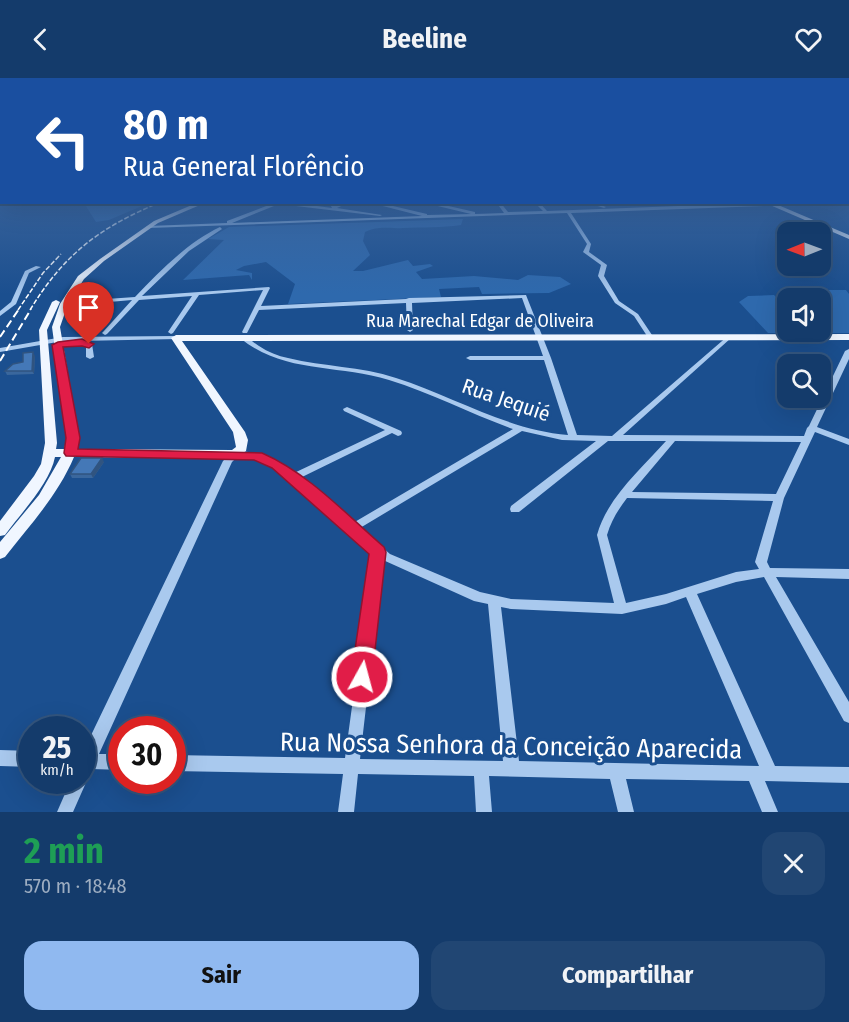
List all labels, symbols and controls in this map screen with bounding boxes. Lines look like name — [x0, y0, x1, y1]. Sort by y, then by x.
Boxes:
icon: back — [24, 23, 57, 56]
text: Beeline — [382, 23, 467, 55]
icon: heart — [792, 23, 825, 56]
text: 80 m — [123, 100, 209, 150]
icon: left — [24, 102, 102, 180]
text: Rua General Florêncio — [123, 151, 364, 183]
north arrow — [777, 222, 831, 276]
map controls — [777, 222, 831, 408]
pin — [63, 282, 114, 344]
button: sound — [777, 288, 831, 342]
icon: arrive — [72, 291, 105, 324]
street label: Rua Marechal Edgar de Oliveira — [366, 310, 594, 332]
button: search — [777, 354, 831, 408]
street label: Rua Jequié — [458, 373, 554, 427]
position arrow — [330, 645, 394, 709]
speed limit sign: 30 — [108, 716, 186, 794]
street label: Rua Nossa Senhora da Conceição Aparecida — [280, 726, 742, 766]
text: 25 — [43, 730, 71, 766]
text: km/h — [40, 761, 74, 779]
text: 2 min — [24, 829, 104, 873]
button: close — [762, 832, 825, 895]
text: 570 m · 18:48 — [24, 874, 126, 898]
button: Sair — [24, 941, 419, 1010]
button: Compartilhar — [431, 941, 825, 1010]

